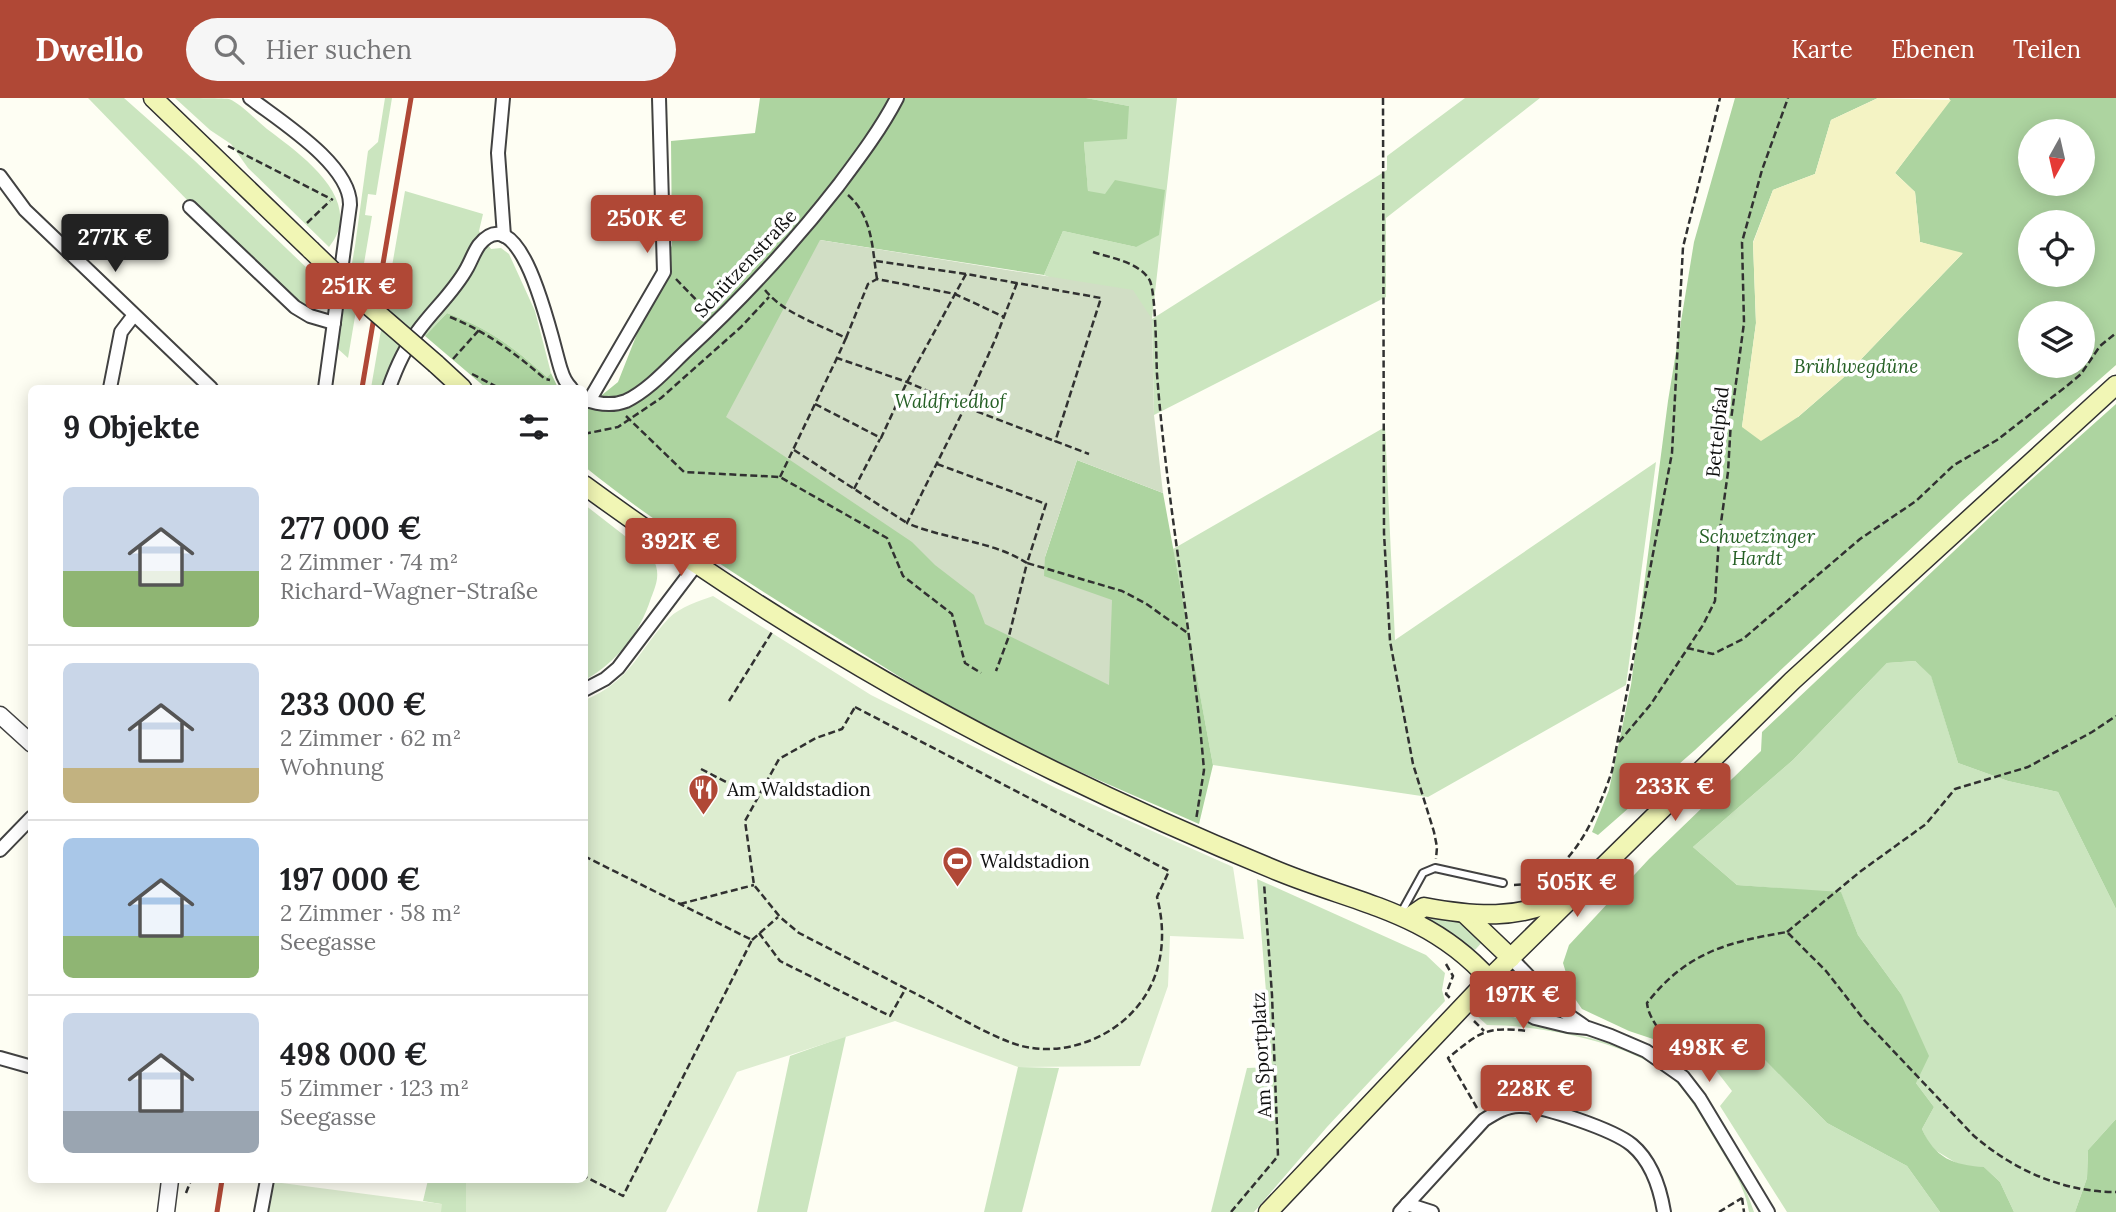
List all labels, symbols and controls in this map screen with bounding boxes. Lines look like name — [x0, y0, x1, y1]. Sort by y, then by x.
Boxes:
search box — [186, 18, 676, 81]
text: Dwello — [35, 28, 144, 70]
icon: search — [210, 30, 248, 68]
text: Hier suchen — [266, 33, 412, 66]
text: Karte — [1791, 34, 1853, 65]
text: Ebenen — [1891, 34, 1975, 65]
text: Teilen — [2013, 34, 2081, 65]
north arrow — [2018, 119, 2095, 196]
map controls — [2018, 119, 2095, 378]
pin: 250K € — [590, 195, 704, 255]
text: 250K € — [607, 203, 687, 232]
street label: Schützenstraße — [689, 204, 801, 322]
button: locate — [2018, 210, 2095, 287]
pin: 277K € — [58, 214, 172, 274]
text: 277K € — [77, 222, 153, 251]
pin: 251K € — [302, 264, 416, 323]
text: 251K € — [321, 271, 397, 300]
button: layers — [2018, 301, 2095, 378]
park label: Brühlwegdüne — [1794, 354, 1918, 378]
street label: Bettelpfad — [1700, 385, 1734, 479]
park label: Waldfriedhof — [894, 389, 1008, 413]
text: 9 Objekte — [63, 408, 200, 446]
icon: filters — [515, 408, 553, 446]
text: 277 000 € — [280, 509, 422, 547]
icon: home — [119, 515, 203, 599]
pin: 392K € — [624, 518, 738, 578]
park label: Schwetzinger Hardt — [1699, 524, 1815, 570]
text: 392K € — [641, 526, 721, 555]
text: 2 Zimmer · 74 m² — [280, 547, 458, 576]
text: Richard-Wagner-Straße — [280, 576, 538, 605]
text: 233 000 € — [280, 685, 427, 723]
icon: home — [119, 691, 203, 775]
text: 2 Zimmer · 62 m² — [280, 723, 461, 752]
text: Wohnung — [280, 752, 384, 781]
pin: 233K € — [1618, 764, 1732, 823]
text: 233K € — [1635, 771, 1715, 800]
restaurant icon: Am Waldstadion — [687, 772, 721, 816]
place label: Am Waldstadion — [726, 777, 871, 801]
sports icon: Waldstadion — [940, 844, 974, 888]
place label: Waldstadion — [980, 849, 1090, 873]
text: 197 000 € — [280, 860, 421, 898]
pin: 505K € — [1520, 860, 1634, 919]
icon: home — [119, 866, 203, 950]
text: 505K € — [1537, 867, 1617, 896]
text: 2 Zimmer · 58 m² — [280, 898, 461, 927]
text: Seegasse — [280, 927, 376, 956]
pin: 197K € — [1466, 972, 1580, 1031]
text: 197K € — [1486, 979, 1560, 1008]
street label: Am Sportplatz — [1246, 991, 1276, 1120]
pin: 498K € — [1652, 1024, 1766, 1084]
text: 498K € — [1669, 1032, 1749, 1061]
text: 498 000 € — [280, 1035, 428, 1073]
icon: home — [119, 1041, 203, 1125]
pin: 228K € — [1479, 1066, 1593, 1125]
text: 5 Zimmer · 123 m² — [280, 1073, 469, 1102]
text: 228K € — [1497, 1073, 1575, 1102]
text: Seegasse — [280, 1102, 376, 1131]

